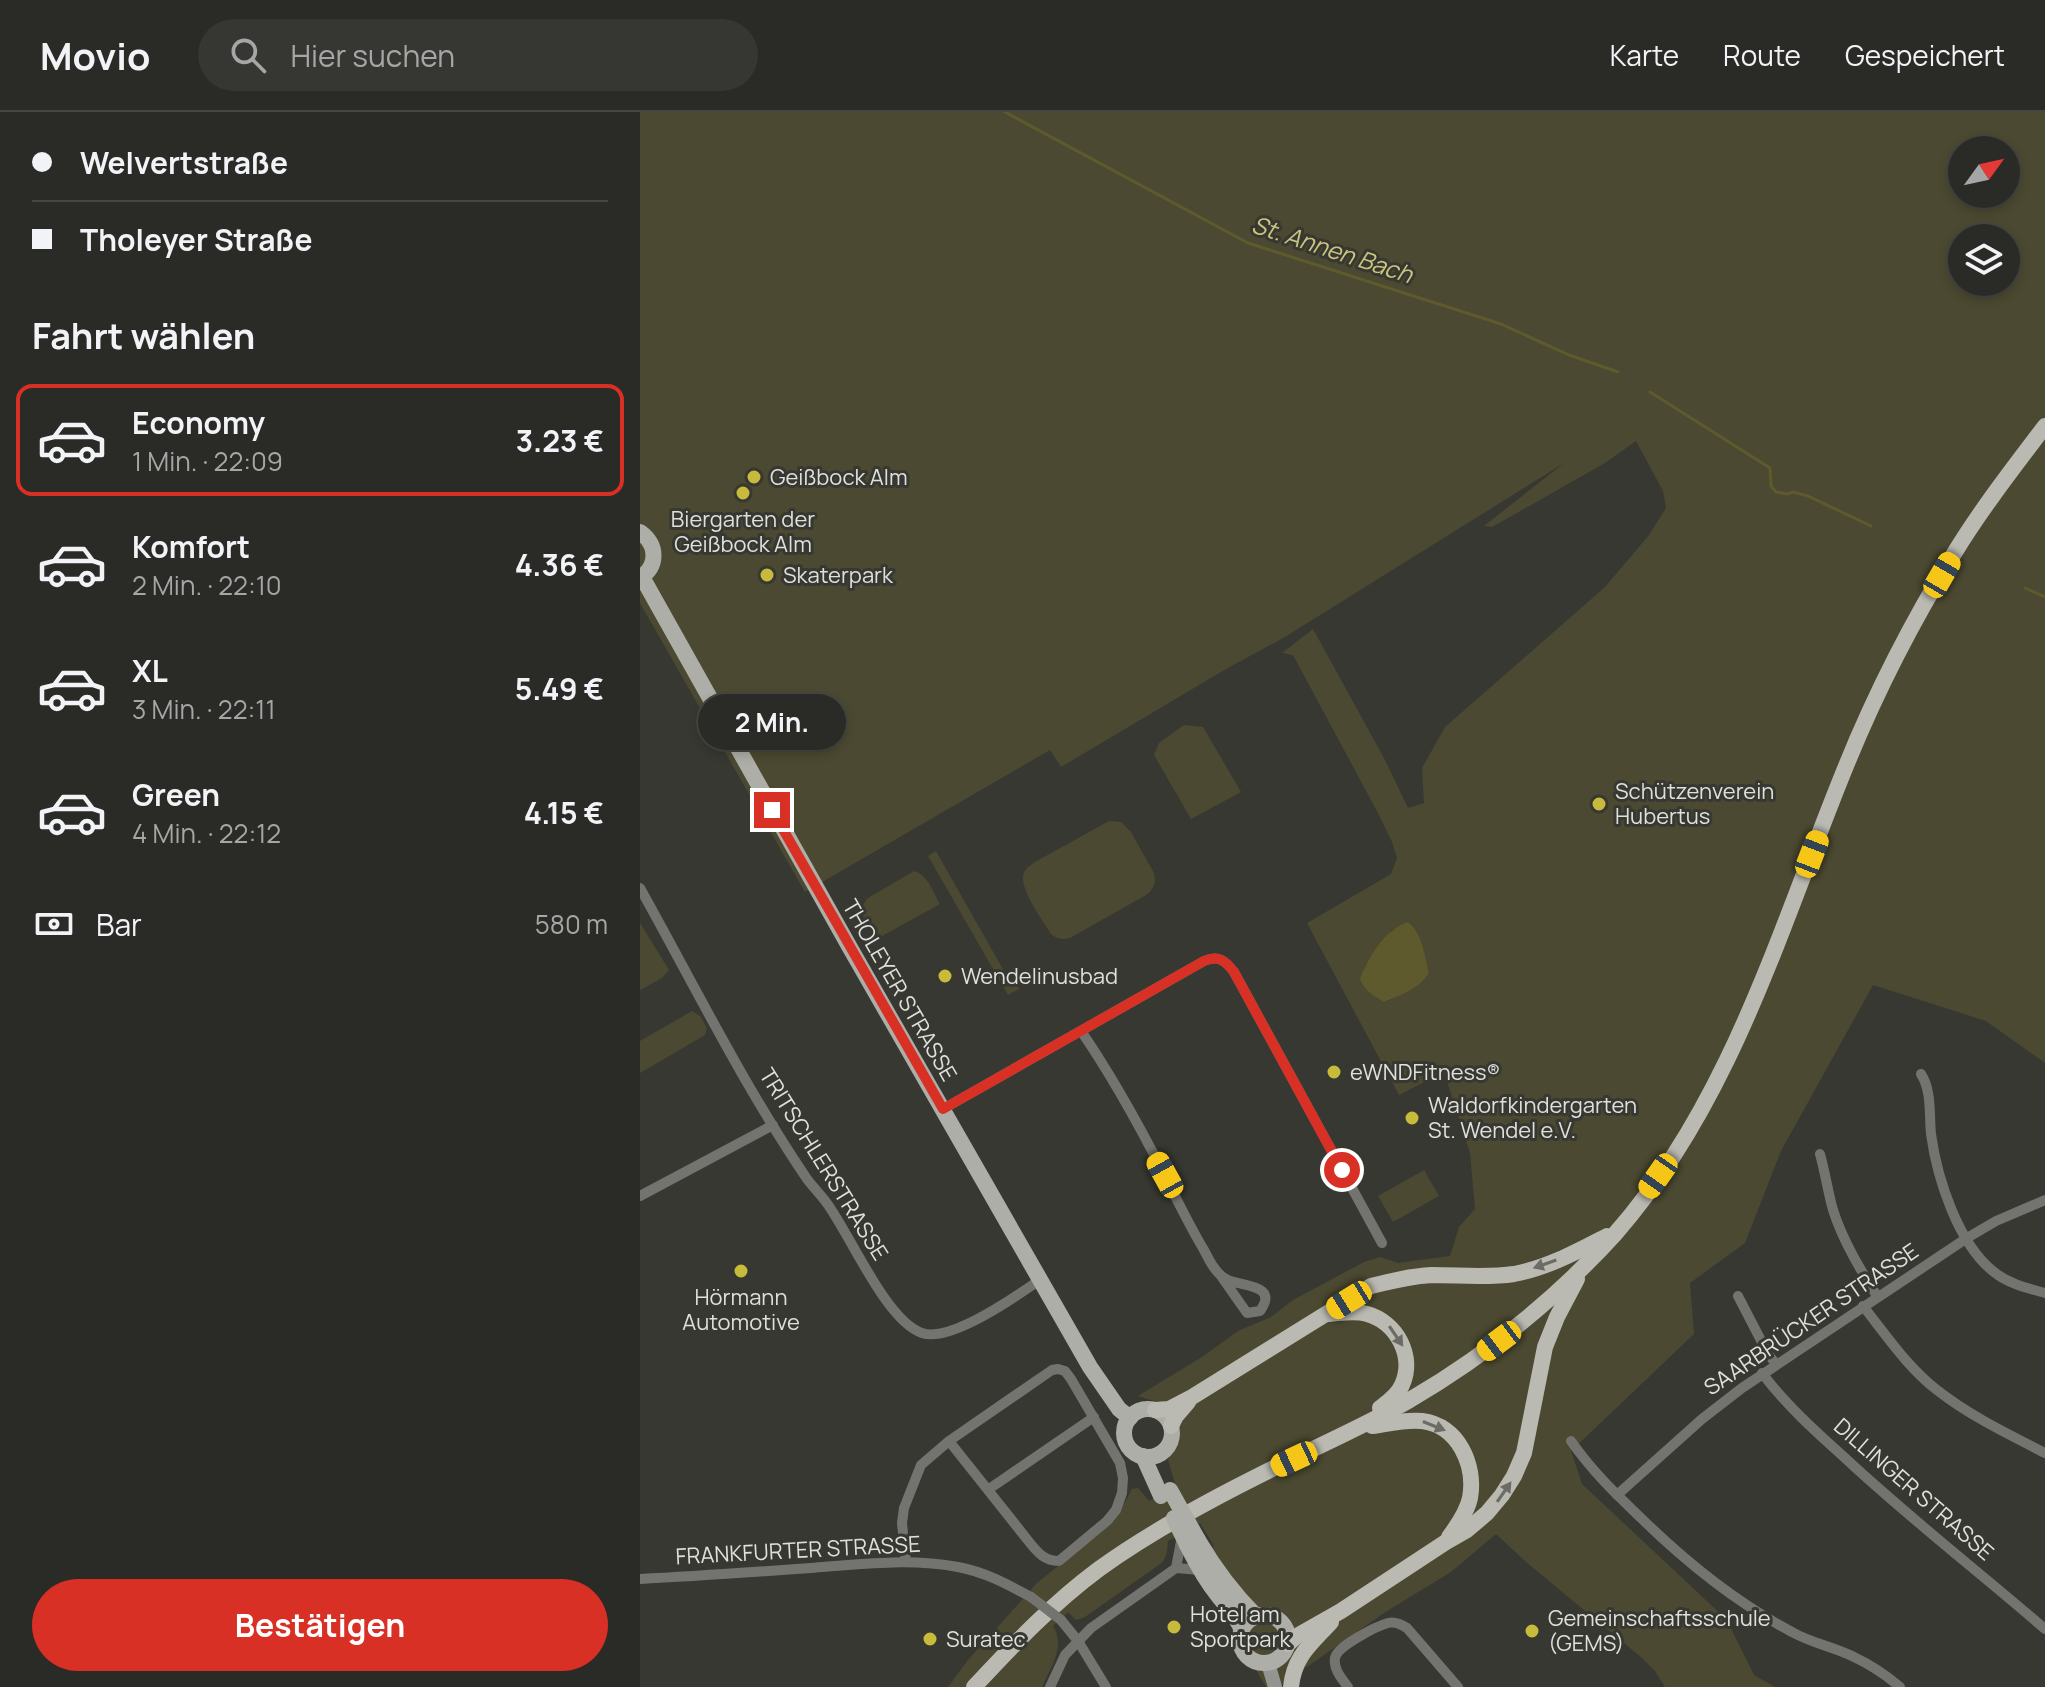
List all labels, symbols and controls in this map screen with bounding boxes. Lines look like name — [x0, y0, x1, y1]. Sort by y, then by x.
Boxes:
search box — [198, 19, 758, 91]
text: Movio — [40, 29, 150, 81]
icon: search — [226, 33, 270, 77]
text: Hier suchen — [290, 35, 455, 76]
text: Karte — [1610, 36, 1679, 74]
text: Route — [1723, 36, 1801, 74]
text: Gespeichert — [1845, 36, 2005, 74]
north arrow — [1948, 136, 2020, 208]
map controls — [1948, 136, 2020, 296]
text: Welvertstraße — [80, 142, 288, 183]
water label: St. Annen Bach — [1248, 207, 1418, 290]
text: Tholeyer Straße — [80, 219, 313, 260]
button: layers — [1948, 224, 2020, 296]
text: Fahrt wählen — [32, 311, 255, 360]
text: Economy — [132, 402, 265, 443]
icon: car — [36, 404, 108, 476]
text: 3.23 € — [516, 420, 604, 461]
text: 1 Min. · 22:09 — [132, 443, 283, 479]
place label: Geißbock Alm — [770, 462, 908, 492]
marker: Geißbock Alm — [745, 468, 763, 486]
marker: Biergarten der Geißbock Alm — [734, 484, 752, 502]
place label: Biergarten der Geißbock Alm — [671, 504, 815, 559]
text: Komfort — [132, 526, 250, 567]
icon: car — [36, 528, 108, 600]
text: 4.36 € — [515, 544, 604, 585]
car — [1920, 548, 1964, 602]
place label: Skaterpark — [783, 560, 894, 590]
marker: Skaterpark — [758, 566, 776, 584]
text: 2 Min. · 22:10 — [132, 567, 282, 603]
text: XL — [132, 650, 168, 691]
icon: car — [36, 652, 108, 724]
text: 5.49 € — [515, 668, 604, 709]
text: 3 Min. · 22:11 — [132, 691, 276, 727]
callout: 2 Min. — [698, 694, 846, 750]
text: 2 Min. — [735, 704, 809, 740]
text: Green — [132, 774, 220, 815]
icon: car — [36, 776, 108, 848]
place label: Schützenverein Hubertus — [1615, 776, 1774, 831]
text: 4.15 € — [524, 792, 604, 833]
route end — [754, 792, 790, 828]
marker: Schützenverein Hubertus — [1590, 795, 1608, 813]
text: 4 Min. · 22:12 — [132, 815, 281, 851]
car — [1792, 827, 1832, 881]
street label: THOLEYER STRASSE — [836, 894, 964, 1086]
icon: cash — [32, 902, 76, 946]
text: Bar — [96, 904, 142, 945]
text: 580 m — [535, 906, 608, 942]
place label: Wendelinusbad — [961, 961, 1118, 991]
marker: Wendelinusbad — [936, 967, 954, 985]
place label: eWNDFitness® — [1350, 1057, 1500, 1087]
street label: TRITSCHLERSTRASSE — [753, 1062, 895, 1266]
marker: eWNDFitness® — [1325, 1063, 1343, 1081]
place label: Waldorfkindergarten St. Wendel e.V. — [1428, 1090, 1637, 1145]
marker: Waldorfkindergarten St. Wendel e.V. — [1403, 1109, 1421, 1127]
car — [1143, 1148, 1187, 1202]
car — [1634, 1149, 1682, 1203]
route start — [1324, 1152, 1360, 1188]
street label: SAARBRÜCKER STRASSE — [1698, 1236, 1924, 1402]
one-way arrow — [1533, 1259, 1557, 1271]
marker: Hörmann Automotive — [732, 1262, 750, 1280]
car — [1322, 1277, 1376, 1323]
place label: Hörmann Automotive — [682, 1282, 800, 1337]
car — [1473, 1317, 1525, 1365]
one-way arrow — [1388, 1326, 1403, 1347]
street label: DILLINGER STRASSE — [1828, 1411, 2000, 1567]
one-way arrow — [1423, 1420, 1447, 1433]
car — [1267, 1438, 1321, 1480]
one-way arrow — [1496, 1481, 1511, 1502]
street label: FRANKFURTER STRASSE — [675, 1529, 921, 1571]
button: Bestätigen — [32, 1579, 608, 1671]
place label: Hotel am Sportpark — [1190, 1599, 1292, 1654]
place label: Gemeinschaftsschule (GEMS) — [1548, 1603, 1771, 1658]
marker: Hotel am Sportpark — [1165, 1618, 1183, 1636]
marker: Gemeinschaftsschule (GEMS) — [1523, 1622, 1541, 1640]
place label: Suratec — [946, 1624, 1026, 1654]
marker: Suratec — [921, 1630, 939, 1648]

